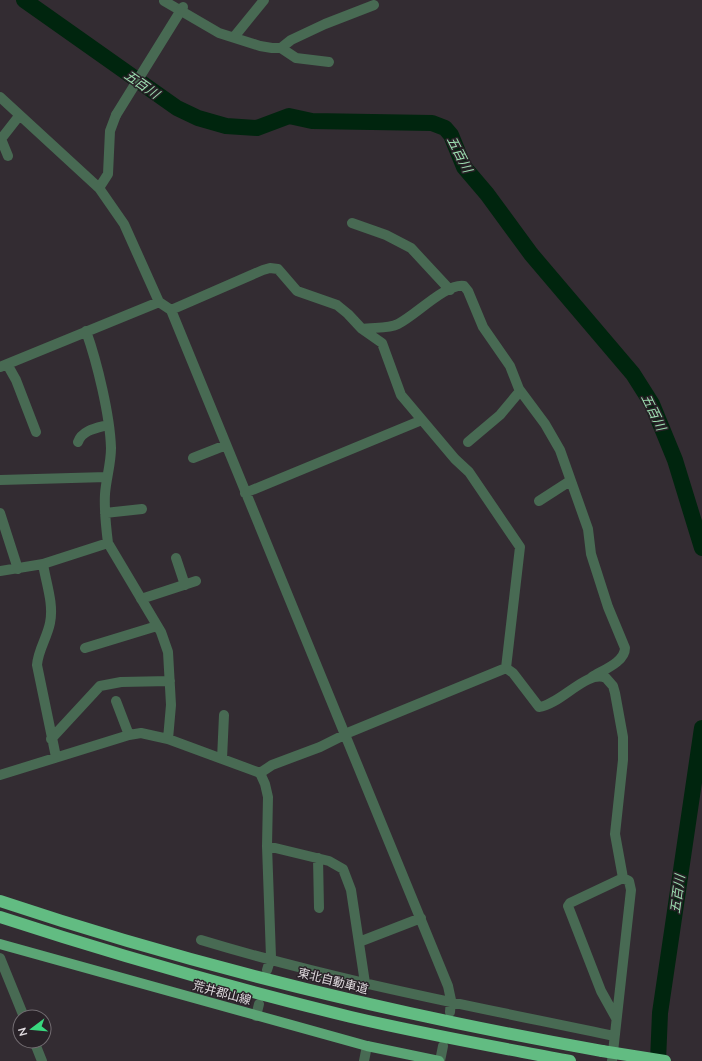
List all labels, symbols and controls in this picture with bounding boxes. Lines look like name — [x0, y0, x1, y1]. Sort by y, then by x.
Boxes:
water label: 五百川 — [121, 66, 164, 103]
water label: 五百川 — [444, 133, 477, 177]
water label: 五百川 — [638, 391, 671, 435]
water label: 五百川 — [666, 872, 688, 914]
street label: 東北自動車道 — [296, 965, 370, 997]
street label: 荒井郡山線 — [191, 978, 253, 1008]
north arrow — [12, 1009, 52, 1049]
text: N — [15, 1026, 30, 1038]

